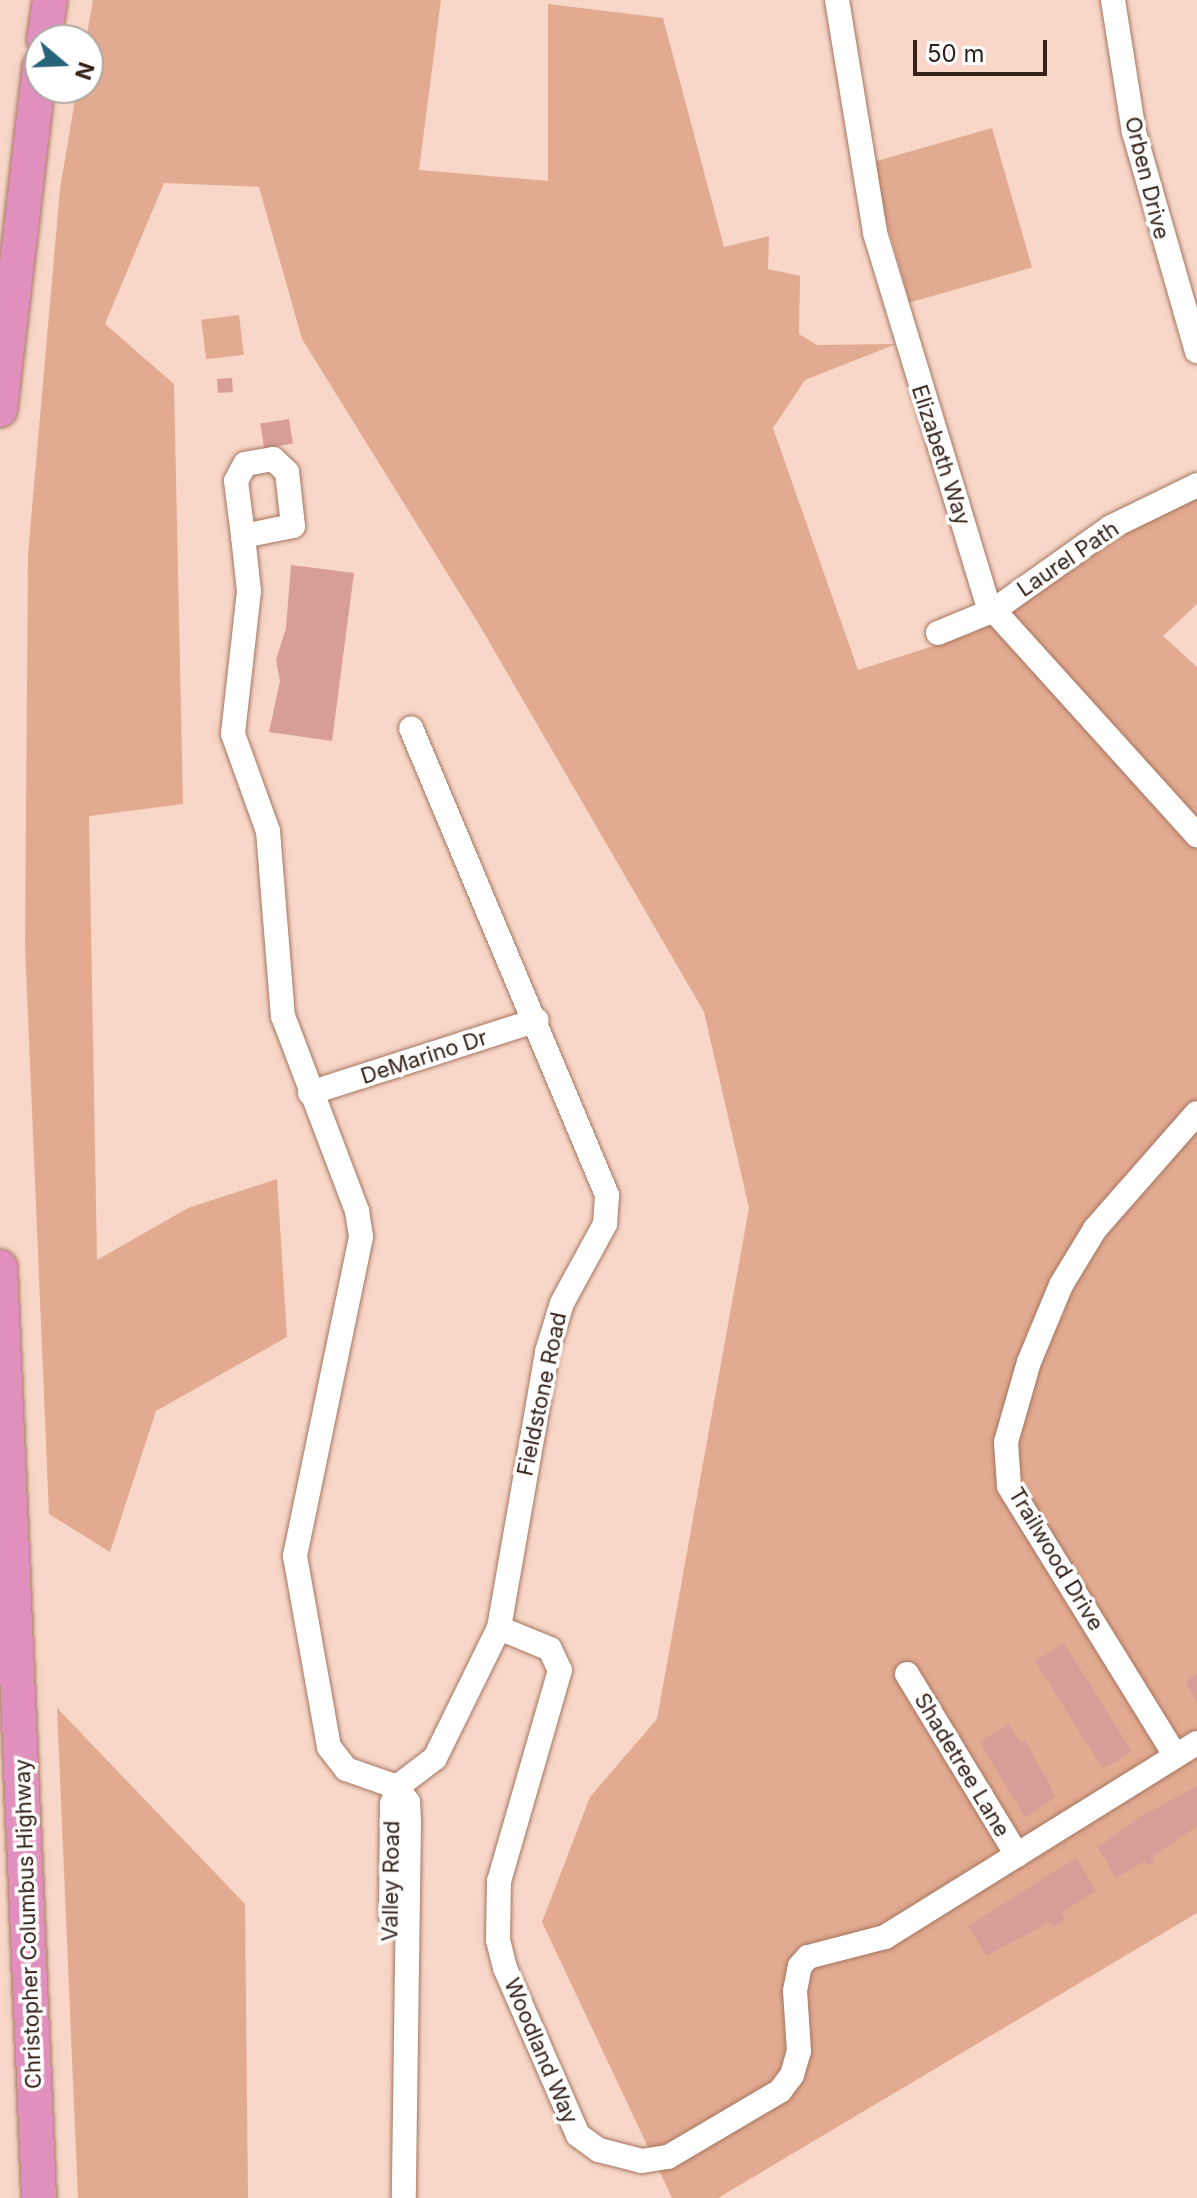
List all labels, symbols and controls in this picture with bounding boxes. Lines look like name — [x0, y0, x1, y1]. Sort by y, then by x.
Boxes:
north arrow — [24, 24, 104, 104]
scale bar — [917, 24, 1051, 74]
text: 50 m — [927, 39, 985, 68]
text: N — [70, 59, 100, 83]
street label: Orben Drive — [1119, 114, 1175, 242]
street label: Elizabeth Way — [906, 381, 976, 529]
street label: Laurel Path — [1012, 515, 1124, 603]
street label: DeMarino Dr — [357, 1024, 491, 1090]
street label: Fieldstone Road — [512, 1310, 572, 1478]
street label: Trailwood Drive — [1003, 1483, 1109, 1635]
street label: Shadetree Lane — [909, 1688, 1015, 1842]
street label: Christopher Columbus Highway — [9, 1758, 47, 2090]
street label: Valley Road — [377, 1820, 405, 1942]
street label: Woodland Way — [498, 1974, 584, 2128]

